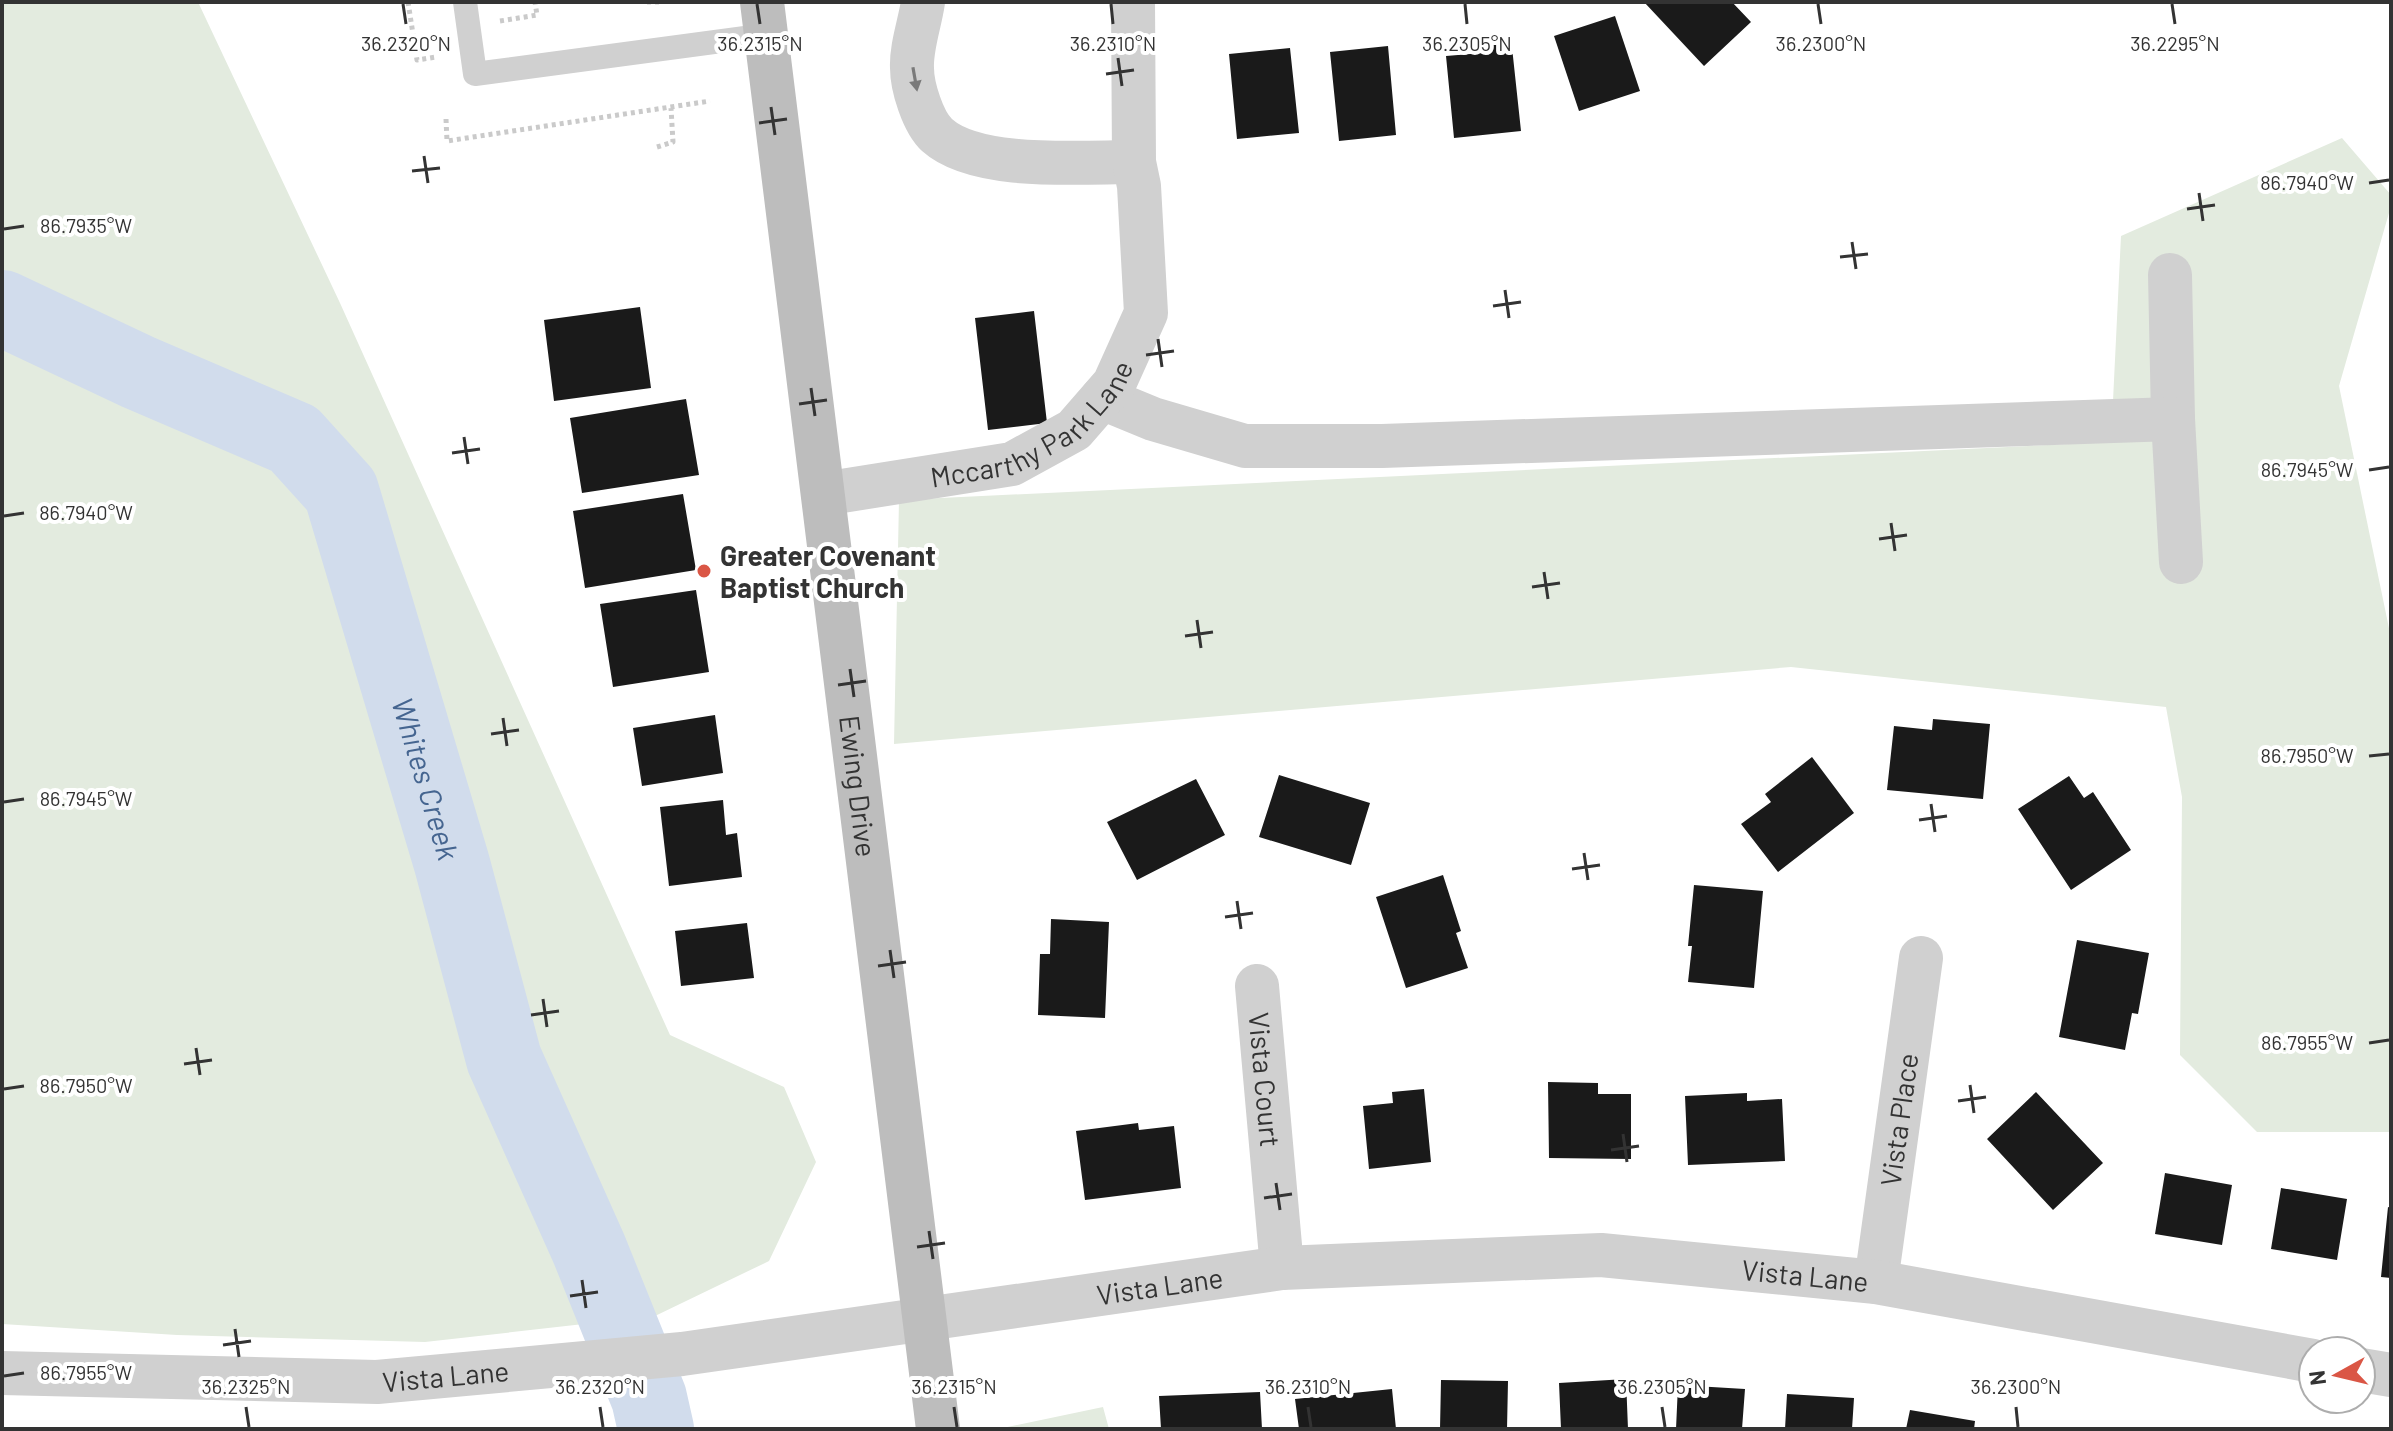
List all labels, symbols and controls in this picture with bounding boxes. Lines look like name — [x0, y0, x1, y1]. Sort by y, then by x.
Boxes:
text: 36.2320°N — [361, 31, 451, 55]
text: 36.2315°N — [717, 31, 803, 55]
text: 36.2310°N — [1070, 31, 1156, 55]
text: 36.2305°N — [1422, 31, 1512, 55]
text: 36.2300°N — [1776, 31, 1866, 55]
text: 36.2295°N — [2130, 31, 2220, 55]
one-way arrow — [909, 66, 921, 91]
text: 86.7940°W — [2260, 170, 2354, 194]
text: 86.7935°W — [40, 213, 132, 237]
street label: Mccarthy Park Lane — [928, 355, 1139, 494]
text: 86.7945°W — [2261, 457, 2354, 481]
text: 86.7940°W — [39, 500, 133, 524]
place label: Greater Covenant Baptist Church — [720, 538, 936, 604]
marker: Greater Covenant Baptist Church — [695, 562, 713, 580]
water label: Whites Creek — [385, 693, 468, 864]
street label: Ewing Drive — [833, 713, 884, 859]
text: 86.7950°W — [2261, 743, 2354, 767]
text: 86.7945°W — [40, 786, 133, 810]
street label: Vista Court — [1242, 1011, 1288, 1149]
text: 86.7955°W — [2261, 1030, 2353, 1054]
street label: Vista Place — [1873, 1051, 1925, 1188]
text: 86.7950°W — [40, 1073, 133, 1097]
street label: Vista Lane — [1740, 1252, 1870, 1298]
street label: Vista Lane — [1094, 1260, 1225, 1311]
north arrow — [2297, 1335, 2377, 1415]
street label: Vista Lane — [381, 1353, 511, 1398]
text: 86.7955°W — [40, 1360, 132, 1384]
text: N — [2302, 1369, 2330, 1387]
text: 36.2325°N — [201, 1374, 291, 1398]
text: 36.2320°N — [555, 1374, 645, 1398]
text: 36.2315°N — [911, 1374, 997, 1398]
text: 36.2310°N — [1265, 1374, 1351, 1398]
text: 36.2305°N — [1617, 1374, 1707, 1398]
text: 36.2300°N — [1971, 1374, 2061, 1398]

